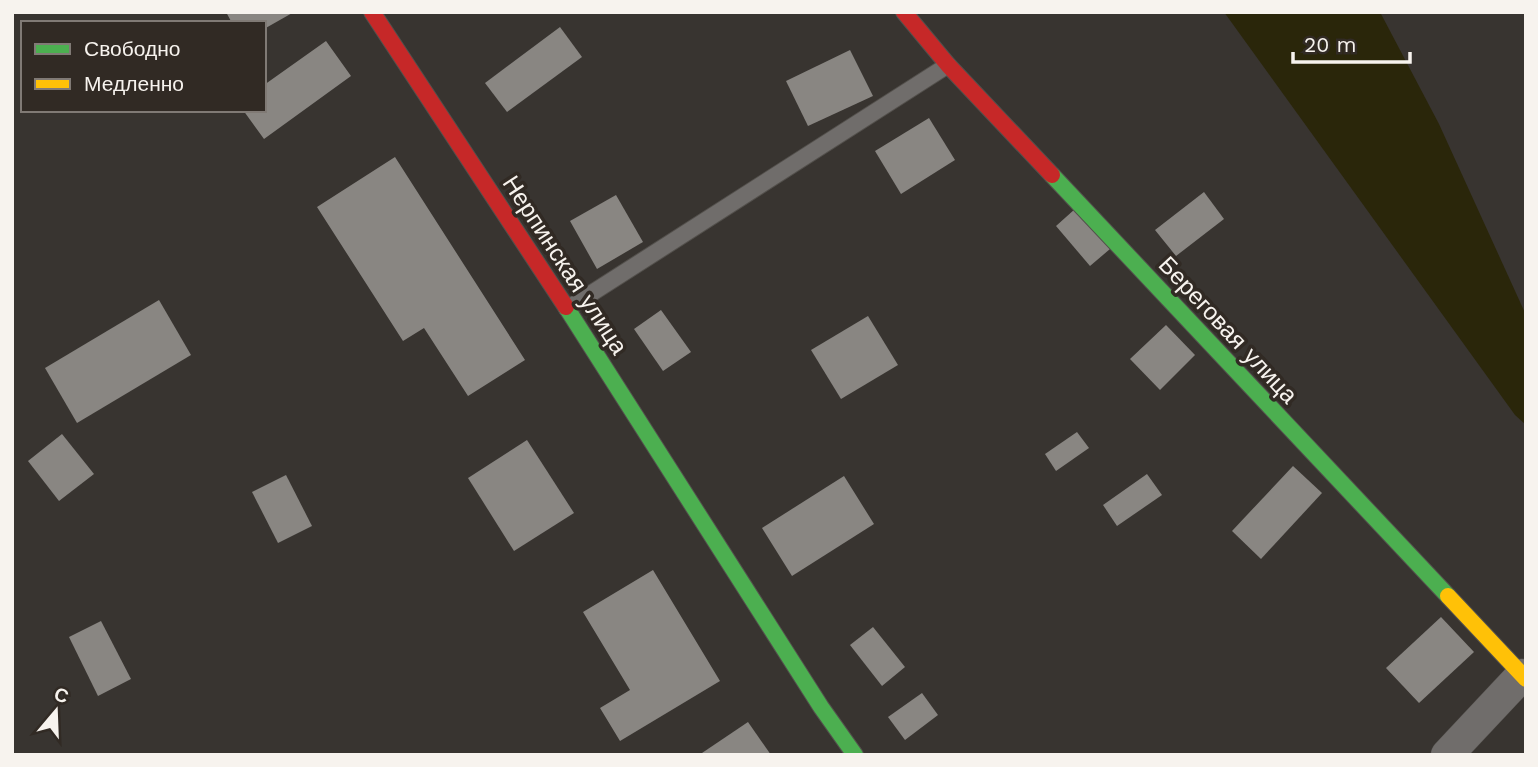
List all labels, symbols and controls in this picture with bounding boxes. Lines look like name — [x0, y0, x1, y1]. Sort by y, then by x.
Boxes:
legend — [21, 21, 266, 112]
scale bar — [1293, 21, 1410, 65]
text: 20 m — [1304, 32, 1356, 57]
text: Свободно — [84, 36, 181, 61]
text: Медленно — [84, 71, 184, 96]
street label: Нерпинская улица — [497, 170, 634, 360]
street label: Береговая улица — [1153, 251, 1304, 410]
north arrow — [21, 676, 91, 746]
text: С — [51, 682, 72, 709]

